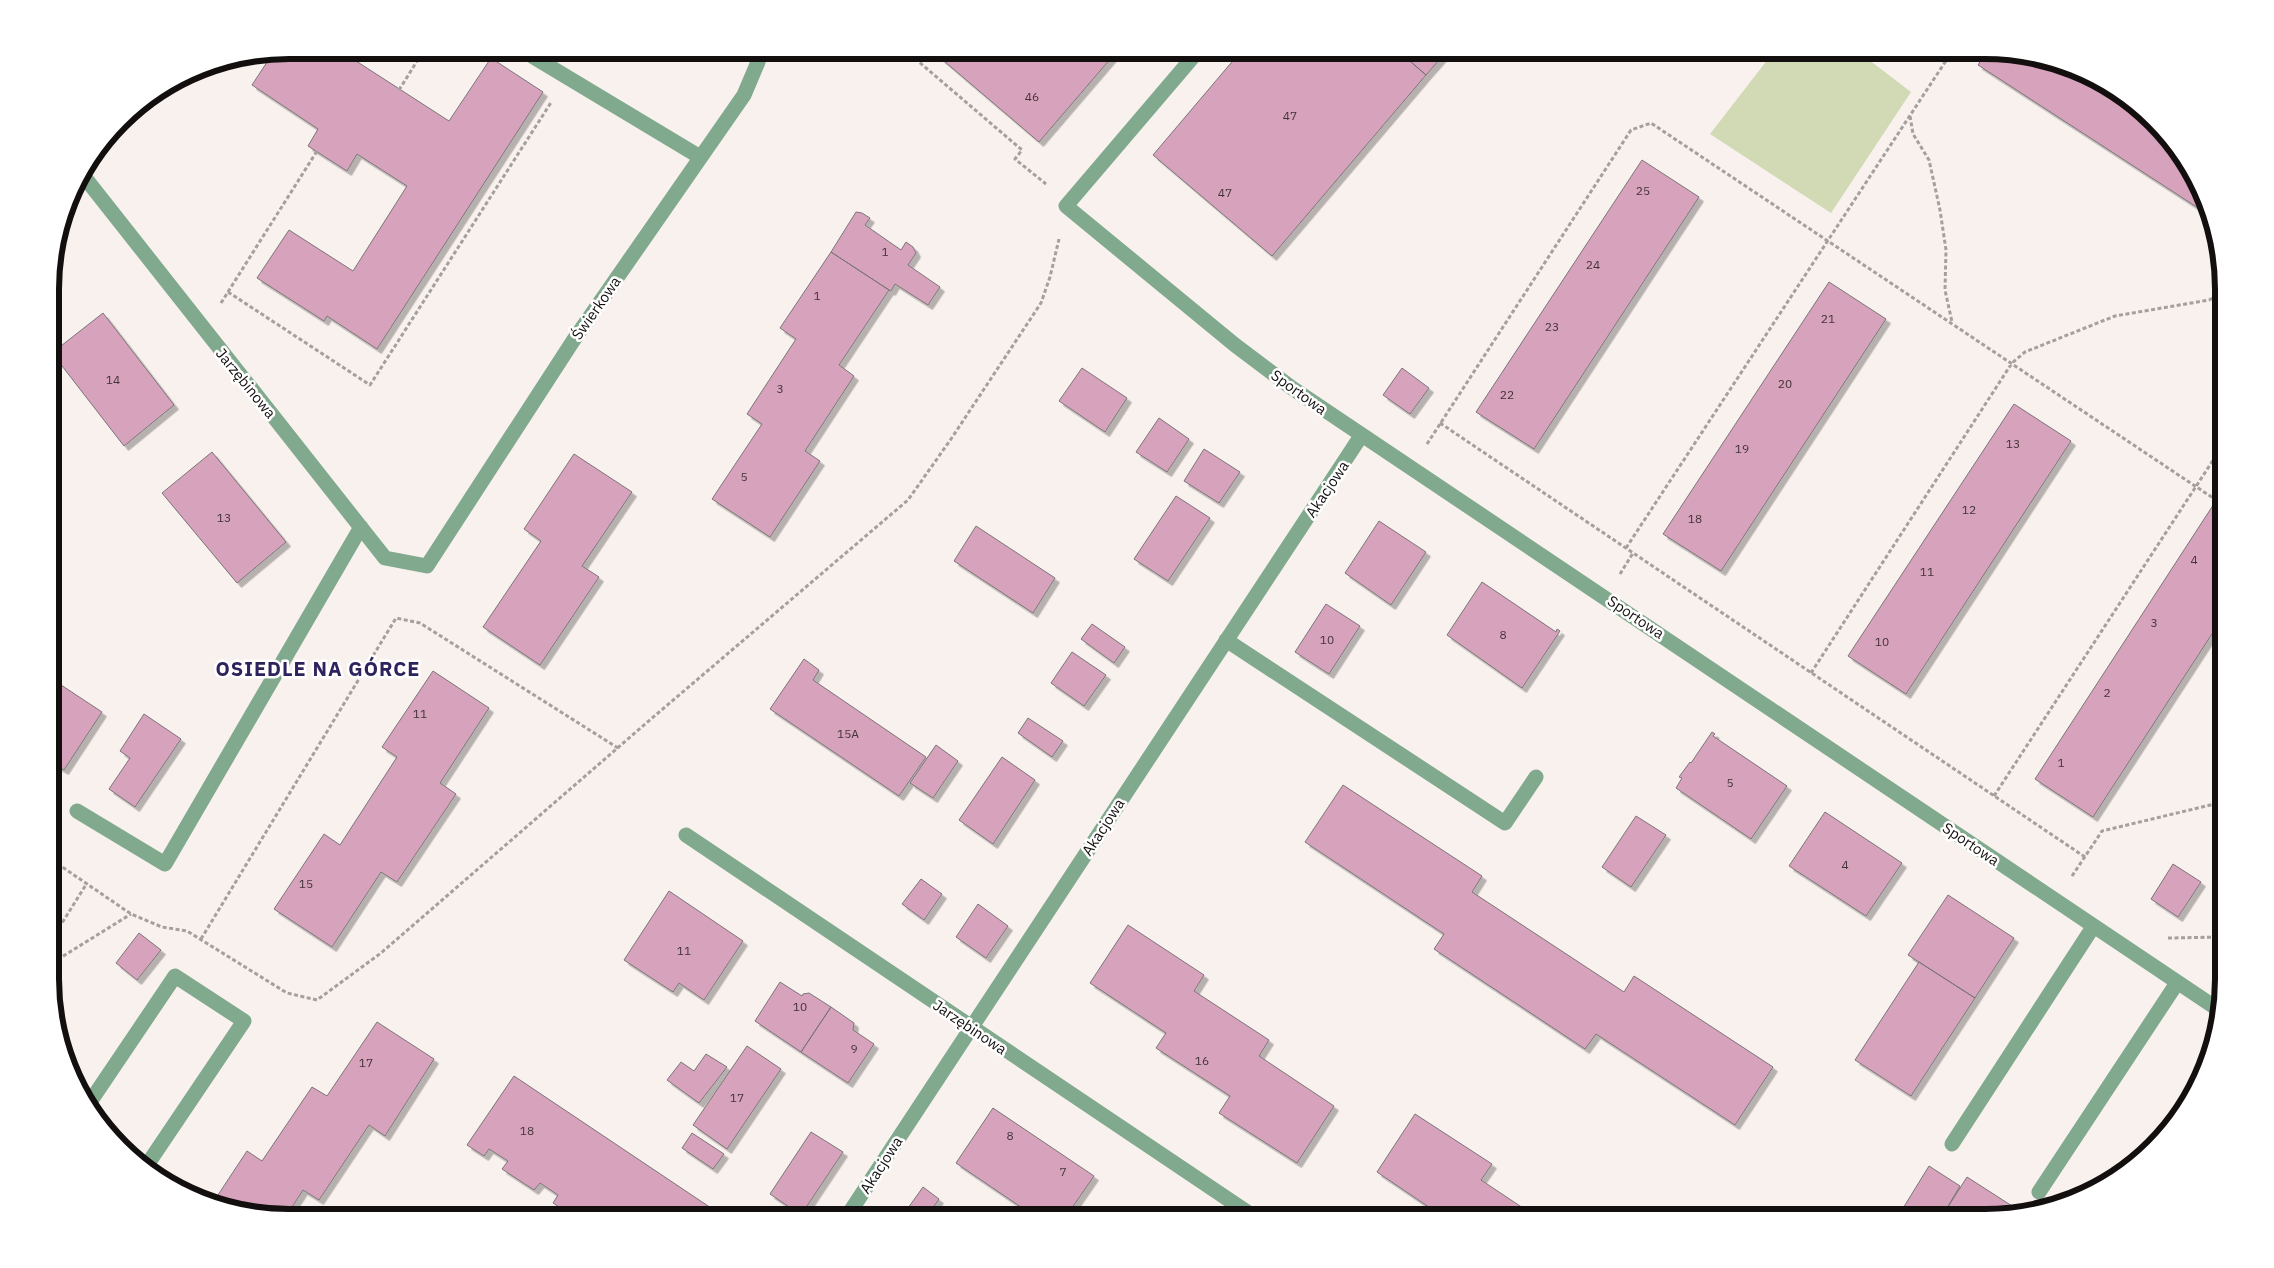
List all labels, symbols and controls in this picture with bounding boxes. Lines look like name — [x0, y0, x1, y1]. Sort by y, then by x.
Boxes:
house number: 46 — [1025, 89, 1039, 104]
house number: 47 — [1283, 108, 1297, 123]
house number: 25 — [1636, 183, 1650, 198]
house number: 47 — [1218, 185, 1232, 200]
house number: 1 — [881, 244, 889, 259]
house number: 24 — [1586, 257, 1600, 272]
street label: Świerkowa — [567, 273, 625, 343]
house number: 1 — [813, 288, 821, 303]
house number: 21 — [1821, 311, 1835, 326]
house number: 23 — [1545, 319, 1559, 334]
street label: Jarzębinowa — [212, 344, 280, 422]
street label: Sportowa — [1267, 365, 1331, 419]
house number: 14 — [106, 372, 120, 387]
house number: 20 — [1778, 376, 1792, 391]
house number: 3 — [776, 381, 784, 396]
house number: 22 — [1500, 387, 1514, 402]
house number: 13 — [2006, 436, 2020, 451]
house number: 19 — [1735, 441, 1749, 456]
street label: Akacjowa — [1301, 457, 1353, 521]
house number: 5 — [740, 469, 748, 484]
house number: 12 — [1962, 502, 1976, 517]
house number: 13 — [217, 510, 231, 525]
house number: 18 — [1688, 511, 1702, 526]
house number: 4 — [2190, 552, 2198, 567]
house number: 11 — [1920, 564, 1934, 579]
street label: Sportowa — [1604, 591, 1668, 643]
house number: 3 — [2150, 615, 2158, 630]
house number: 8 — [1499, 627, 1507, 642]
house number: 10 — [1320, 632, 1334, 647]
house number: 10 — [1875, 634, 1889, 649]
district label: OSIEDLE NA GÓRCE — [216, 655, 420, 682]
house number: 2 — [2103, 685, 2111, 700]
house number: 11 — [413, 706, 427, 721]
house number: 15A — [837, 726, 859, 741]
house number: 1 — [2057, 755, 2065, 770]
house number: 5 — [1726, 775, 1734, 790]
street label: Akacjowa — [1077, 795, 1129, 859]
street label: Sportowa — [1939, 818, 2003, 870]
house number: 4 — [1841, 857, 1849, 872]
house number: 15 — [299, 876, 313, 891]
house number: 11 — [677, 943, 691, 958]
street label: Jarzębinowa — [929, 995, 1011, 1059]
house number: 10 — [793, 999, 807, 1014]
house number: 9 — [850, 1041, 858, 1056]
house number: 16 — [1195, 1053, 1209, 1068]
house number: 17 — [359, 1055, 373, 1070]
house number: 17 — [730, 1090, 744, 1105]
house number: 18 — [520, 1123, 534, 1138]
house number: 8 — [1006, 1128, 1014, 1143]
street label: Akacjowa — [855, 1133, 907, 1197]
house number: 7 — [1059, 1164, 1067, 1179]

